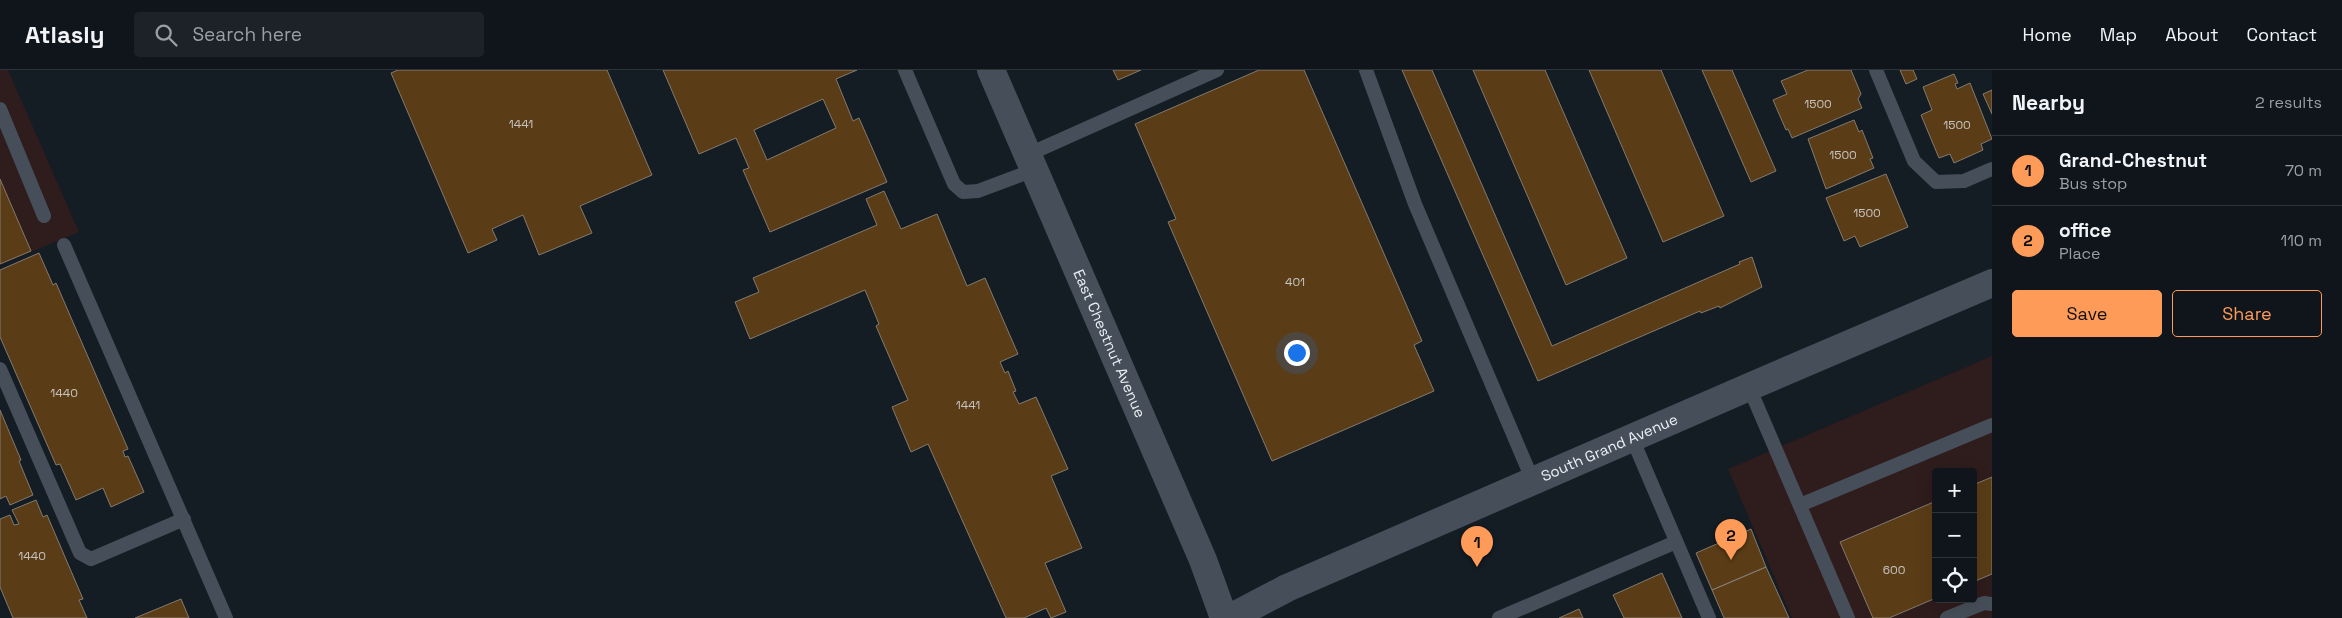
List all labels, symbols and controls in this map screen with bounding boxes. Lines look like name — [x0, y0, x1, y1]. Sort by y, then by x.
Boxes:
search box — [134, 12, 484, 57]
text: Atlasly — [25, 19, 104, 50]
icon: search — [152, 21, 180, 49]
text: Search here — [192, 22, 302, 47]
text: Home — [2023, 23, 2072, 46]
text: Map — [2100, 23, 2137, 46]
text: About — [2165, 23, 2219, 46]
text: Contact — [2247, 23, 2317, 46]
text: Nearby — [2012, 89, 2085, 116]
text: 2 results — [2255, 92, 2322, 113]
house number: 1500 — [1804, 96, 1832, 112]
house number: 1441 — [509, 116, 533, 132]
house number: 1500 — [1943, 117, 1971, 133]
house number: 1500 — [1829, 147, 1857, 163]
text: Grand-Chestnut — [2059, 148, 2207, 173]
text: 1 — [2024, 160, 2032, 181]
text: 70 m — [2285, 160, 2322, 181]
text: Bus stop — [2059, 173, 2127, 194]
house number: 1500 — [1853, 205, 1881, 221]
text: office — [2059, 218, 2111, 243]
text: 2 — [2023, 230, 2033, 251]
text: 110 m — [2280, 230, 2322, 251]
text: Place — [2059, 243, 2101, 264]
street label: East Chestnut Avenue — [1069, 266, 1150, 420]
house number: 401 — [1285, 274, 1305, 290]
button: Save — [2012, 290, 2162, 337]
button: Share — [2172, 290, 2322, 337]
your location — [1284, 340, 1310, 366]
house number: 1440 — [50, 385, 78, 401]
house number: 1441 — [956, 397, 980, 413]
street label: South Grand Avenue — [1538, 409, 1681, 485]
map controls — [1932, 468, 1977, 603]
button: + — [1932, 468, 1977, 513]
button: − — [1932, 513, 1977, 558]
pin: 2 — [1715, 519, 1747, 560]
pin: 1 — [1461, 526, 1493, 567]
house number: 1440 — [18, 548, 46, 564]
button: locate — [1932, 558, 1977, 603]
house number: 600 — [1883, 562, 1905, 578]

